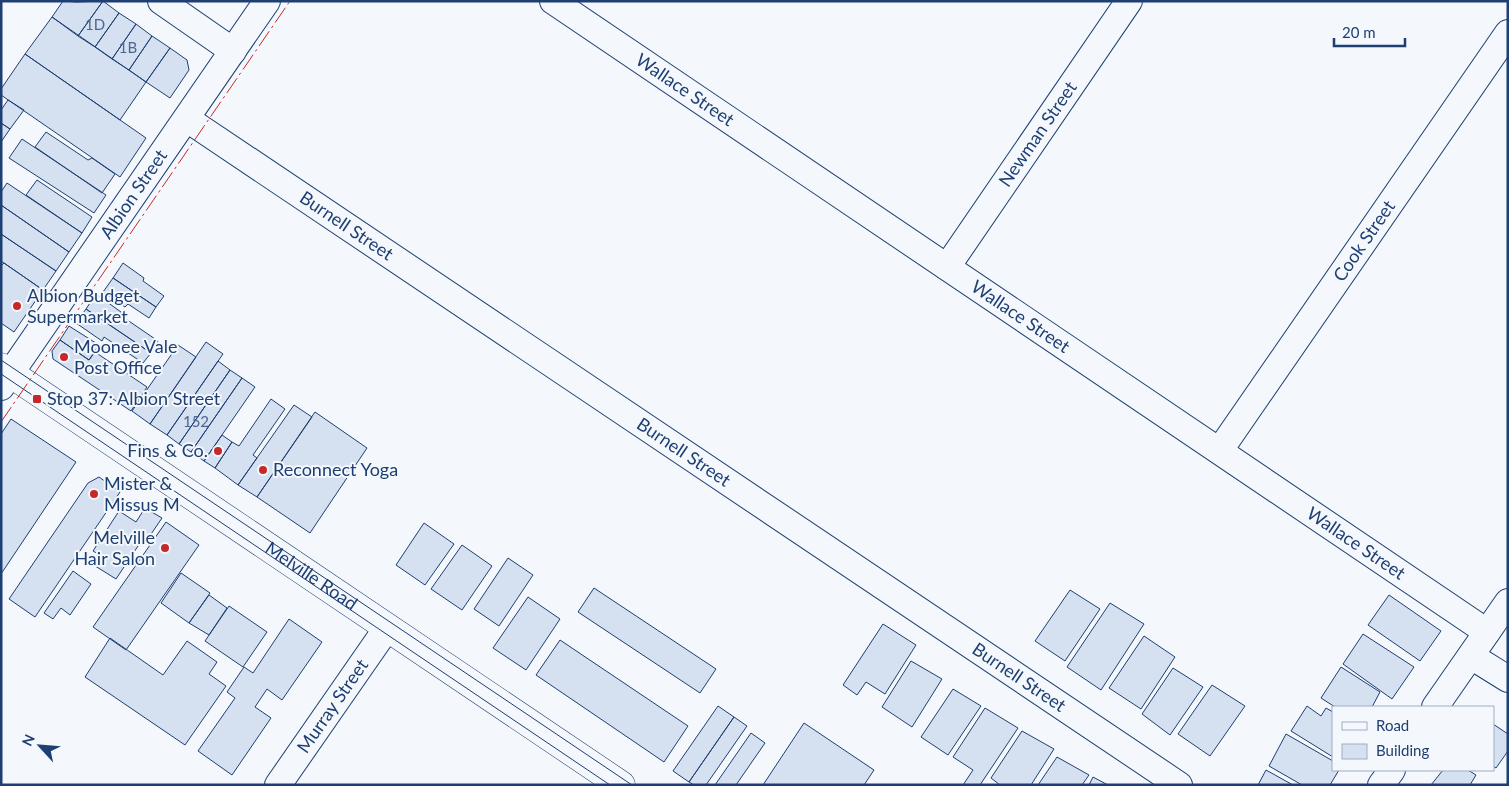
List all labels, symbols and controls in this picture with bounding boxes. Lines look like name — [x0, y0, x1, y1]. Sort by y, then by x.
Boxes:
house number: 1D — [85, 15, 105, 33]
scale bar — [1334, 15, 1405, 47]
text: 20 m — [1342, 23, 1376, 41]
house number: 1B — [119, 38, 137, 56]
street label: Wallace Street — [632, 48, 739, 131]
street label: Newman Street — [993, 76, 1081, 190]
street label: Albion Street — [95, 145, 172, 242]
street label: Burnell Street — [296, 186, 398, 265]
street label: Cook Street — [1328, 195, 1399, 285]
street label: Wallace Street — [968, 275, 1075, 357]
place label: Albion Budget Supermarket — [27, 284, 140, 327]
marker: Albion Budget Supermarket — [11, 300, 23, 312]
place label: Moonee Vale Post Office — [74, 335, 177, 378]
marker: Moonee Vale Post Office — [58, 351, 70, 363]
place label: Stop 37: Albion Street — [47, 387, 221, 409]
marker: Stop 37: Albion Street — [31, 393, 43, 405]
house number: 152 — [183, 412, 209, 430]
street label: Burnell Street — [633, 412, 736, 491]
place label: Fins & Co. — [127, 439, 208, 461]
marker: Fins & Co. — [212, 445, 224, 457]
place label: Reconnect Yoga — [273, 458, 398, 480]
marker: Reconnect Yoga — [257, 464, 269, 476]
place label: Mister & Missus M — [104, 472, 180, 515]
marker: Mister & Missus M — [88, 488, 100, 500]
street label: Wallace Street — [1303, 502, 1410, 584]
place label: Melville Hair Salon — [74, 526, 155, 569]
street label: Melville Road — [261, 536, 362, 614]
marker: Melville Hair Salon — [159, 542, 171, 554]
street label: Burnell Street — [968, 637, 1071, 716]
street label: Murray Street — [292, 654, 372, 757]
legend — [1332, 706, 1494, 771]
text: Road — [1376, 716, 1409, 734]
north arrow — [15, 721, 65, 771]
text: N — [18, 732, 38, 749]
text: Building — [1376, 741, 1429, 759]

